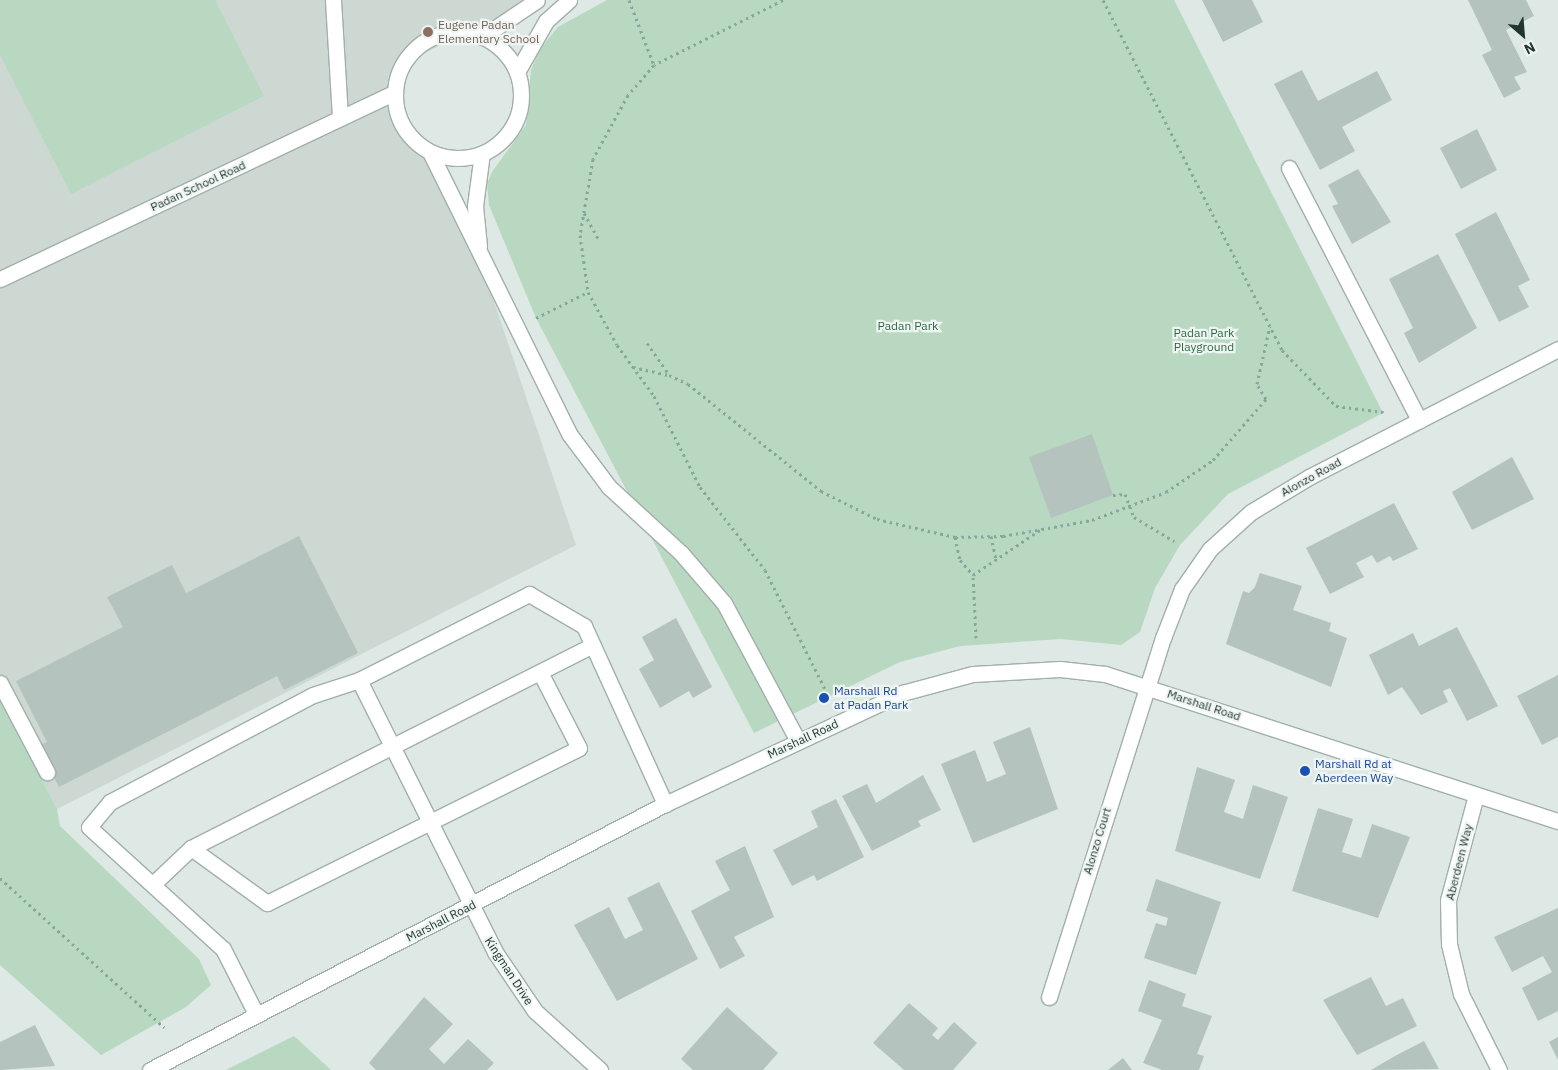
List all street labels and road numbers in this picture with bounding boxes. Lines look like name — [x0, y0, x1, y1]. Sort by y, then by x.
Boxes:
street label: Padan School Road — [148, 158, 248, 214]
street label: Alonzo Road — [1278, 454, 1344, 500]
street label: Marshall Road — [1165, 686, 1243, 724]
street label: Marshall Road — [765, 716, 841, 762]
street label: Alonzo Court — [1080, 806, 1114, 876]
street label: Aberdeen Way — [1443, 822, 1475, 902]
street label: Marshall Road — [404, 897, 478, 945]
street label: Kingman Drive — [482, 934, 536, 1008]

